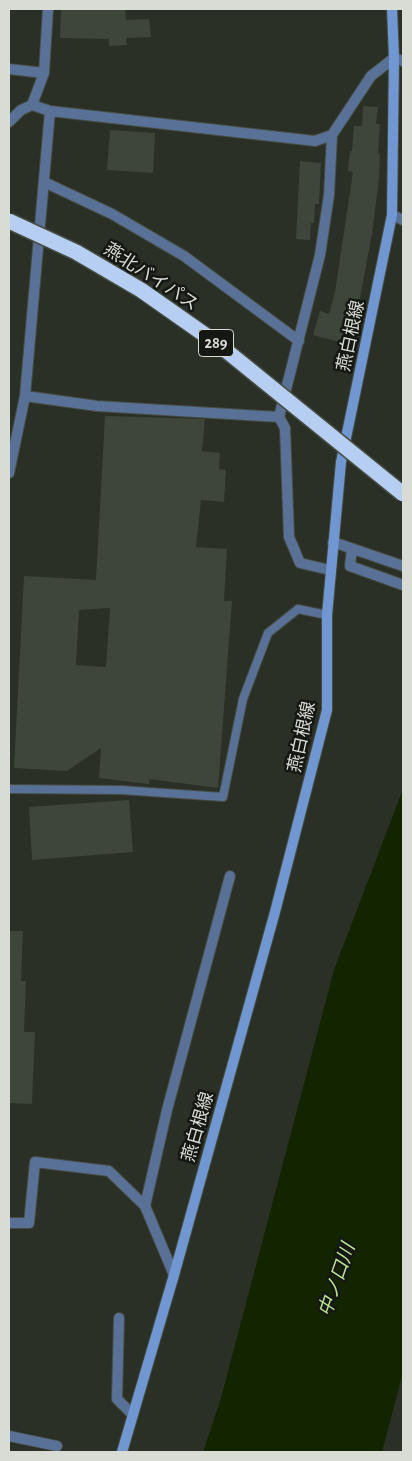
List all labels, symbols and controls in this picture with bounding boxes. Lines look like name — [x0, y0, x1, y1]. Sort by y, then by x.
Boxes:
street label: 燕北バイパス — [100, 239, 202, 315]
street label: 燕白根線 — [333, 299, 369, 373]
road number: 289 — [198, 329, 234, 356]
street label: 燕白根線 — [284, 700, 320, 774]
street label: 燕白根線 — [178, 1089, 218, 1165]
water label: 中ノ口川 — [314, 1240, 360, 1320]

